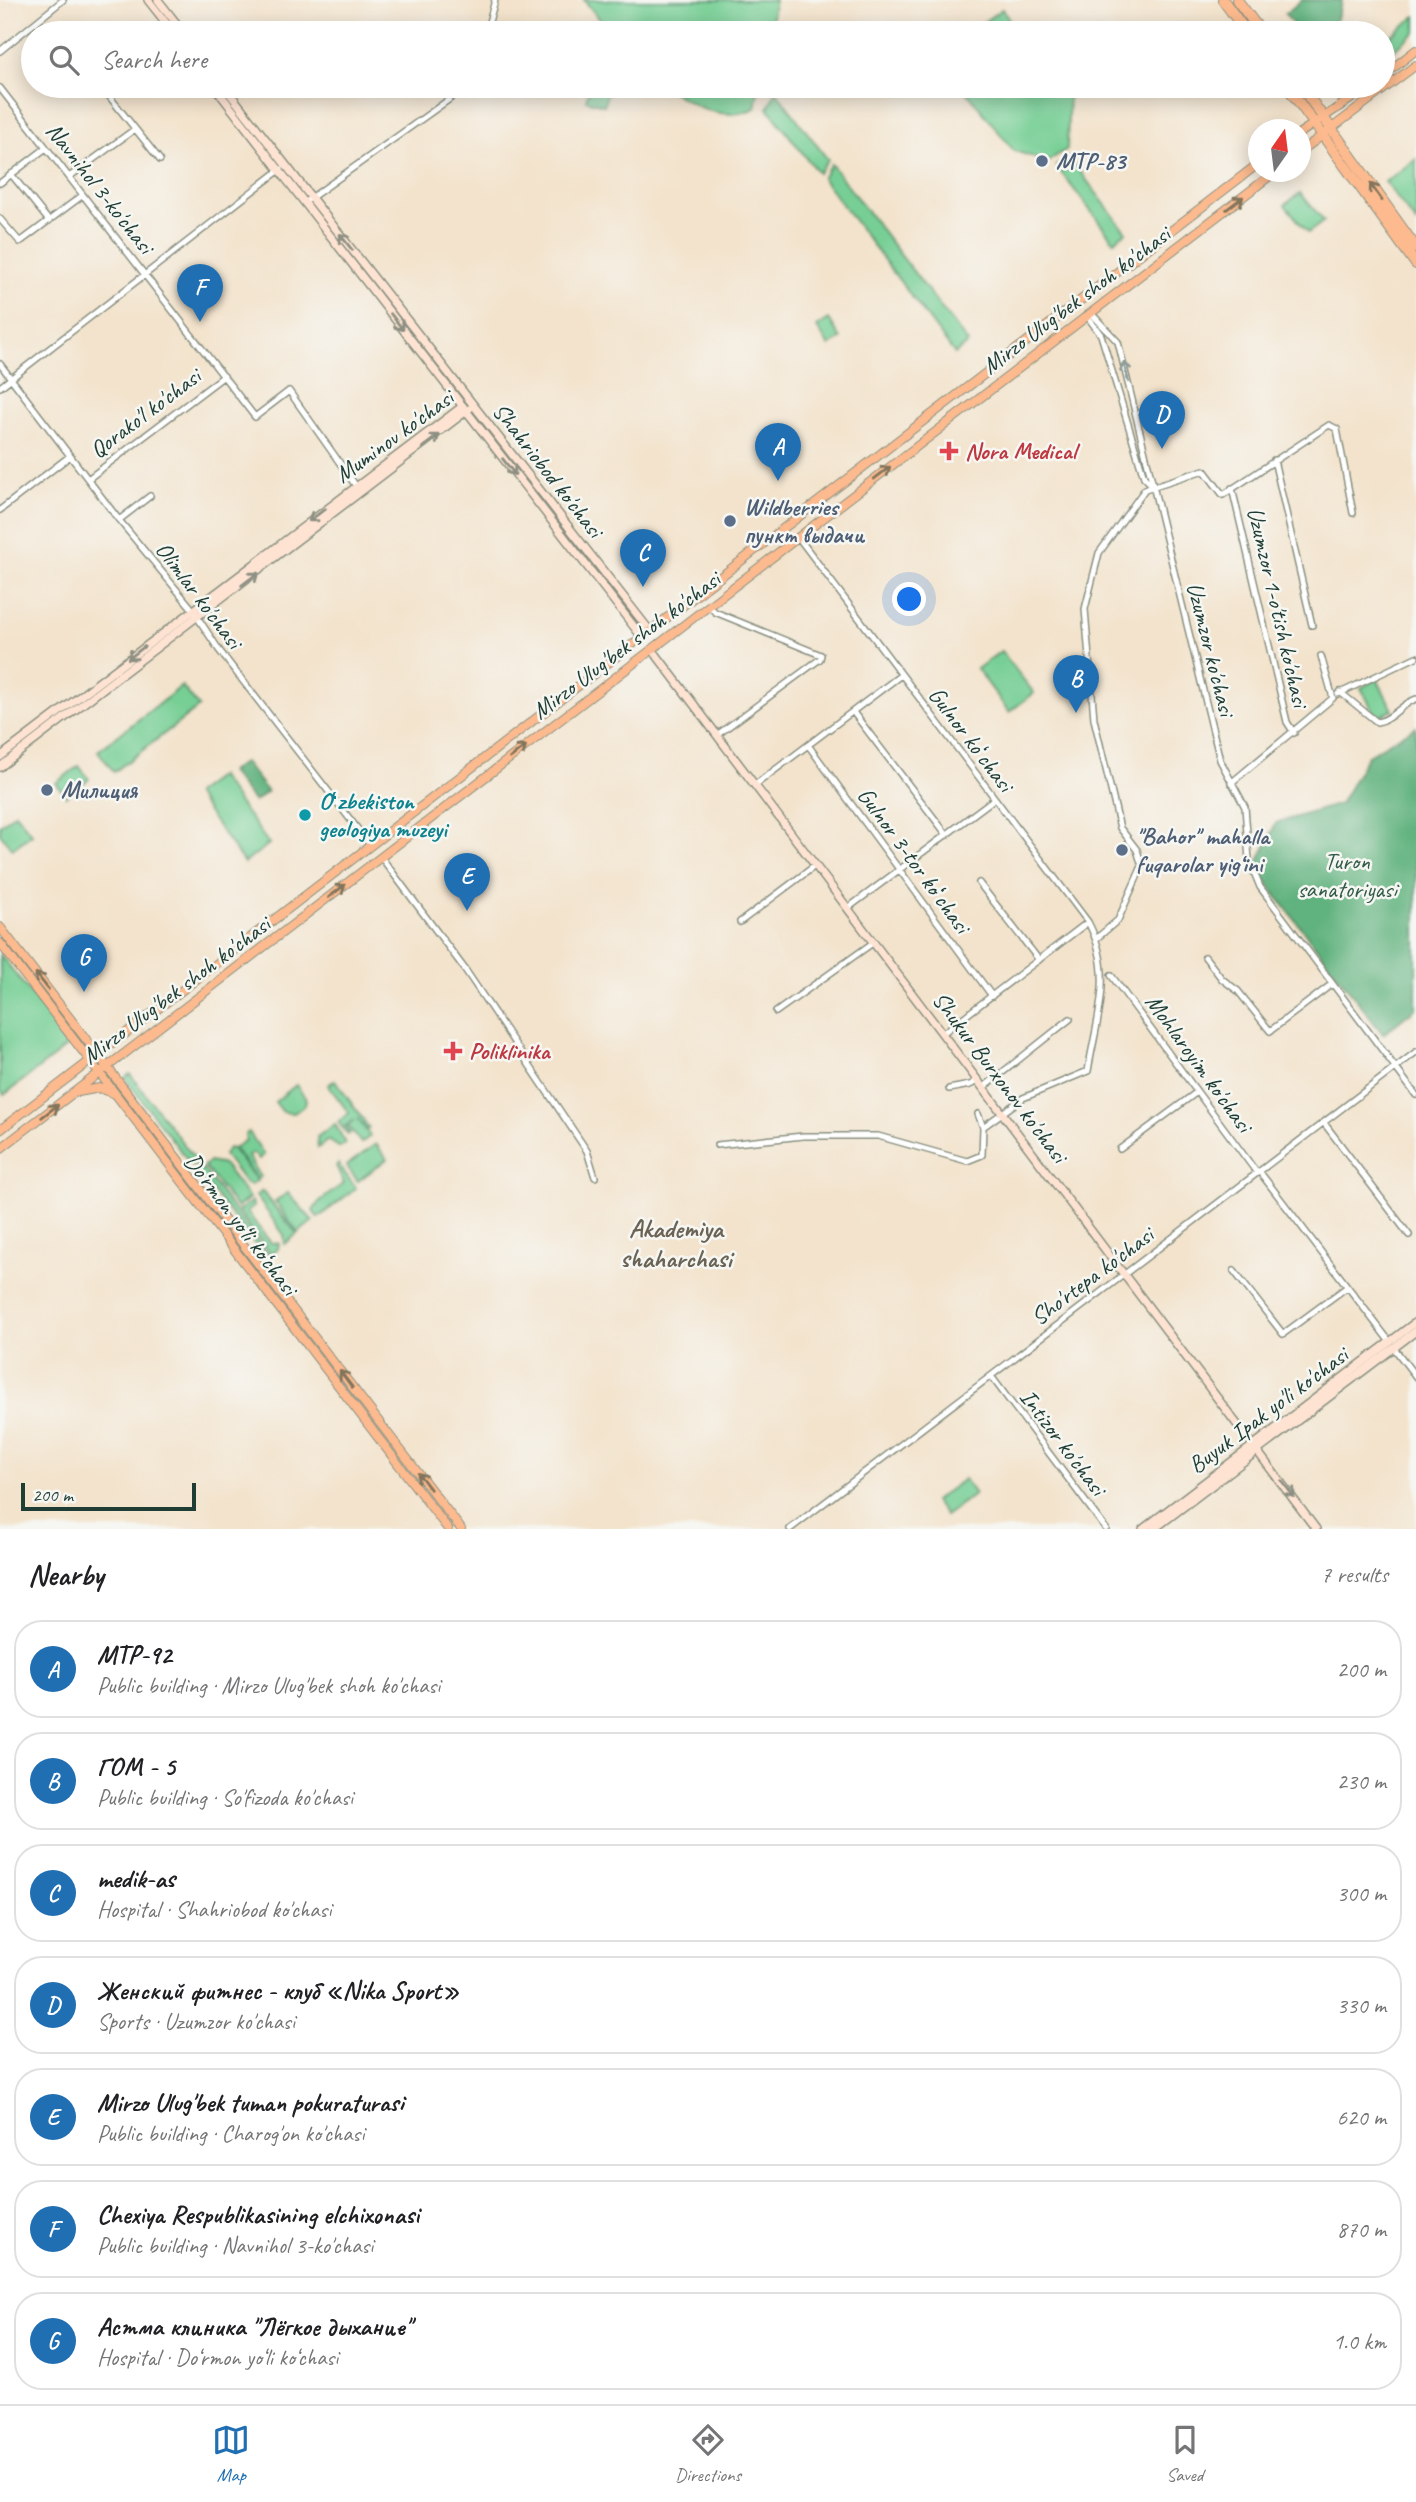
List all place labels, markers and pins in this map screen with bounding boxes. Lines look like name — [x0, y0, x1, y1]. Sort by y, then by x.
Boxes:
place label: MTP-83 — [1056, 146, 1127, 176]
marker: MTP-83 — [1034, 153, 1050, 169]
pin: F — [177, 264, 223, 322]
pin: D — [1139, 391, 1185, 449]
pin: A — [755, 423, 801, 481]
place label: Nora Medical — [965, 436, 1081, 466]
marker: Nora Medical — [939, 441, 959, 461]
place label: Wildberries пункт выдачи — [744, 492, 865, 550]
marker: Wildberries пункт выдачи — [722, 513, 738, 529]
pin: C — [620, 529, 666, 587]
pin: B — [1053, 655, 1099, 713]
place label: Милиция — [61, 775, 138, 805]
marker: Милиция — [39, 782, 55, 798]
place label: Oʻzbekiston geologiya muzeyi — [319, 786, 450, 844]
marker: Oʻzbekiston geologiya muzeyi — [297, 807, 313, 823]
place label: "Bahor" mahalla fuqarolar yig‘ini — [1136, 821, 1271, 879]
marker: "Bahor" mahalla fuqarolar yig‘ini — [1114, 842, 1130, 858]
pin: E — [444, 853, 490, 911]
pin: G — [61, 934, 107, 992]
place label: Poliklinika — [469, 1036, 552, 1066]
marker: Poliklinika — [443, 1041, 463, 1061]

